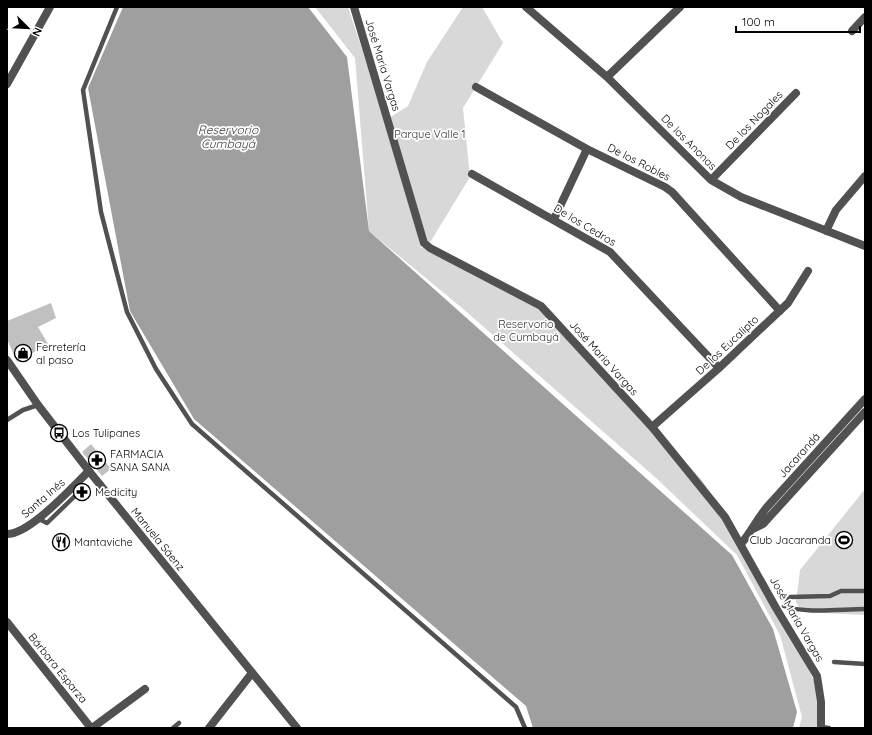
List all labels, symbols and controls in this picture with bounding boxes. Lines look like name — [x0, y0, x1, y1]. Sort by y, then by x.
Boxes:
north arrow — [8, 8, 48, 48]
scale bar — [736, 8, 860, 34]
text: 100 m — [742, 14, 775, 29]
street label: José Maria Vargas — [362, 17, 404, 113]
text: N — [29, 26, 45, 39]
street label: De los Nogales — [722, 88, 786, 152]
street label: De las Anonas — [658, 111, 720, 173]
water label: Reservorio Cumbayá — [198, 122, 259, 151]
park label: Parque Valle 1 — [394, 127, 466, 141]
street label: De los Robles — [605, 140, 673, 184]
street label: De los Cedros — [551, 201, 619, 249]
street label: De los Eucalipto — [693, 312, 762, 378]
park label: Reservorio de Cumbayá — [493, 317, 559, 344]
street label: José Maria Vargas — [567, 318, 641, 398]
place label: Ferretería al paso — [36, 340, 86, 367]
shop icon: Ferretería al paso — [13, 343, 33, 363]
bus stop icon: Los Tulipanes — [49, 423, 69, 443]
place label: Los Tulipanes — [72, 426, 140, 440]
street label: Jacarandá — [775, 430, 823, 480]
place label: FARMACIA SANA SANA — [110, 447, 170, 474]
pharmacy icon: FARMACIA SANA SANA — [87, 450, 107, 470]
street label: Santa Inés — [18, 475, 68, 521]
pharmacy icon: Medicity — [72, 482, 92, 502]
place label: Medicity — [95, 485, 137, 499]
street label: Manuela Sáenz — [128, 504, 188, 574]
sports icon: Club Jacaranda — [834, 530, 854, 550]
restaurant icon: Mantaviche — [51, 532, 71, 552]
place label: Club Jacaranda — [750, 533, 831, 547]
place label: Mantaviche — [74, 535, 133, 549]
street label: José Maria Vargas — [767, 574, 827, 664]
street label: Bárbara Esparza — [25, 630, 91, 706]

